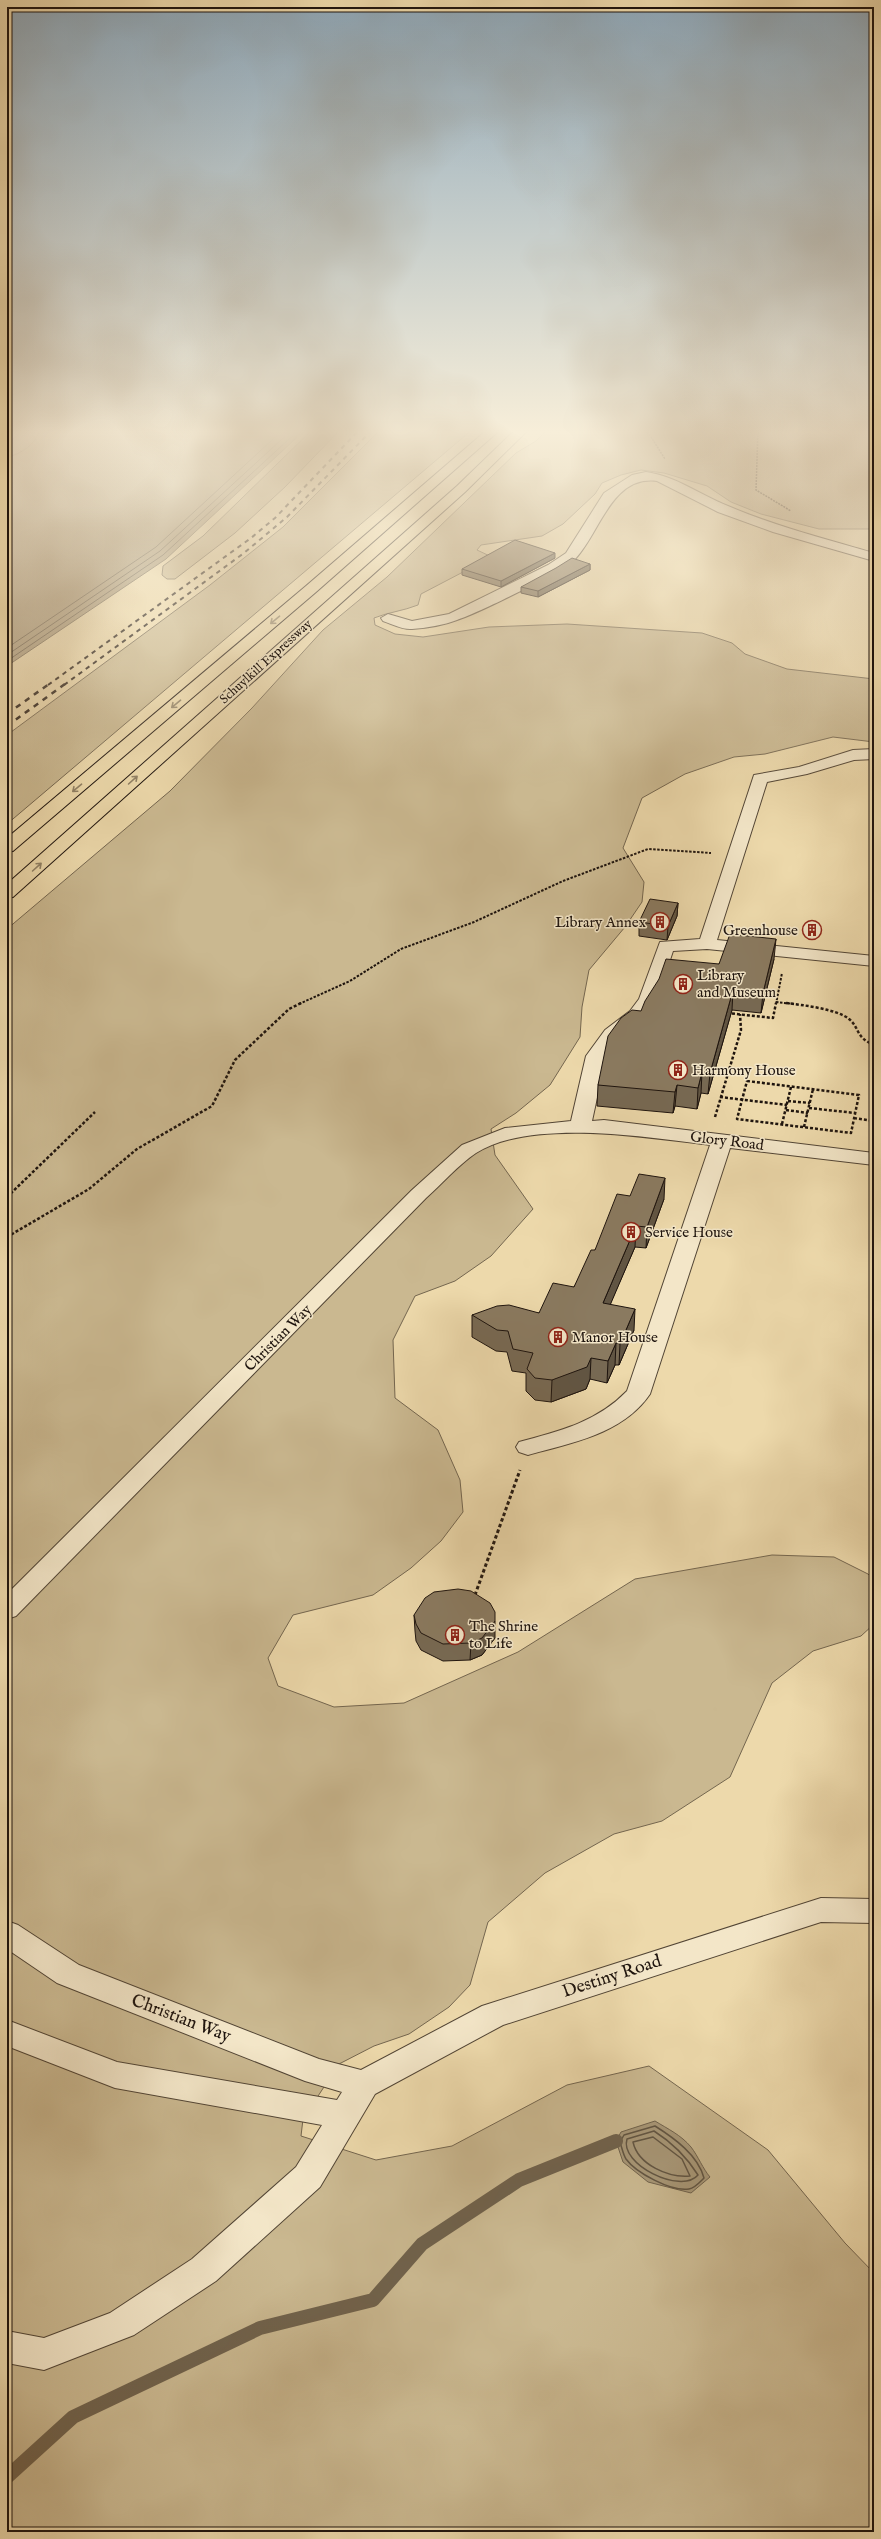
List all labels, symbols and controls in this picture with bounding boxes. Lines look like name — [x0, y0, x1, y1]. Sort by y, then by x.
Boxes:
one-way arrow — [270, 615, 280, 624]
street label: Schuylkill Expressway — [216, 616, 316, 708]
one-way arrow — [170, 699, 181, 708]
one-way arrow — [128, 776, 138, 785]
one-way arrow — [71, 783, 82, 792]
one-way arrow — [31, 863, 42, 872]
building icon: Library Annex — [649, 911, 671, 933]
place label: Library Annex — [555, 913, 647, 932]
building icon: Greenhouse — [801, 919, 823, 941]
place label: Greenhouse — [723, 921, 798, 940]
place label: Library and Museum — [697, 966, 776, 1002]
building icon: Library and Museum — [672, 973, 694, 995]
building icon: Harmony House — [667, 1059, 689, 1081]
place label: Harmony House — [692, 1061, 796, 1080]
street label: Glory Road — [689, 1127, 766, 1155]
building icon: Service House — [620, 1221, 642, 1243]
place label: Service House — [645, 1223, 733, 1242]
street label: Christian Way — [240, 1300, 316, 1376]
building icon: Manor House — [547, 1326, 569, 1348]
place label: Manor House — [572, 1328, 658, 1347]
place label: The Shrine to Life — [469, 1617, 538, 1653]
building icon: The Shrine to Life — [444, 1624, 466, 1646]
street label: Destiny Road — [559, 1950, 665, 2004]
street label: Christian Way — [128, 1989, 234, 2049]

